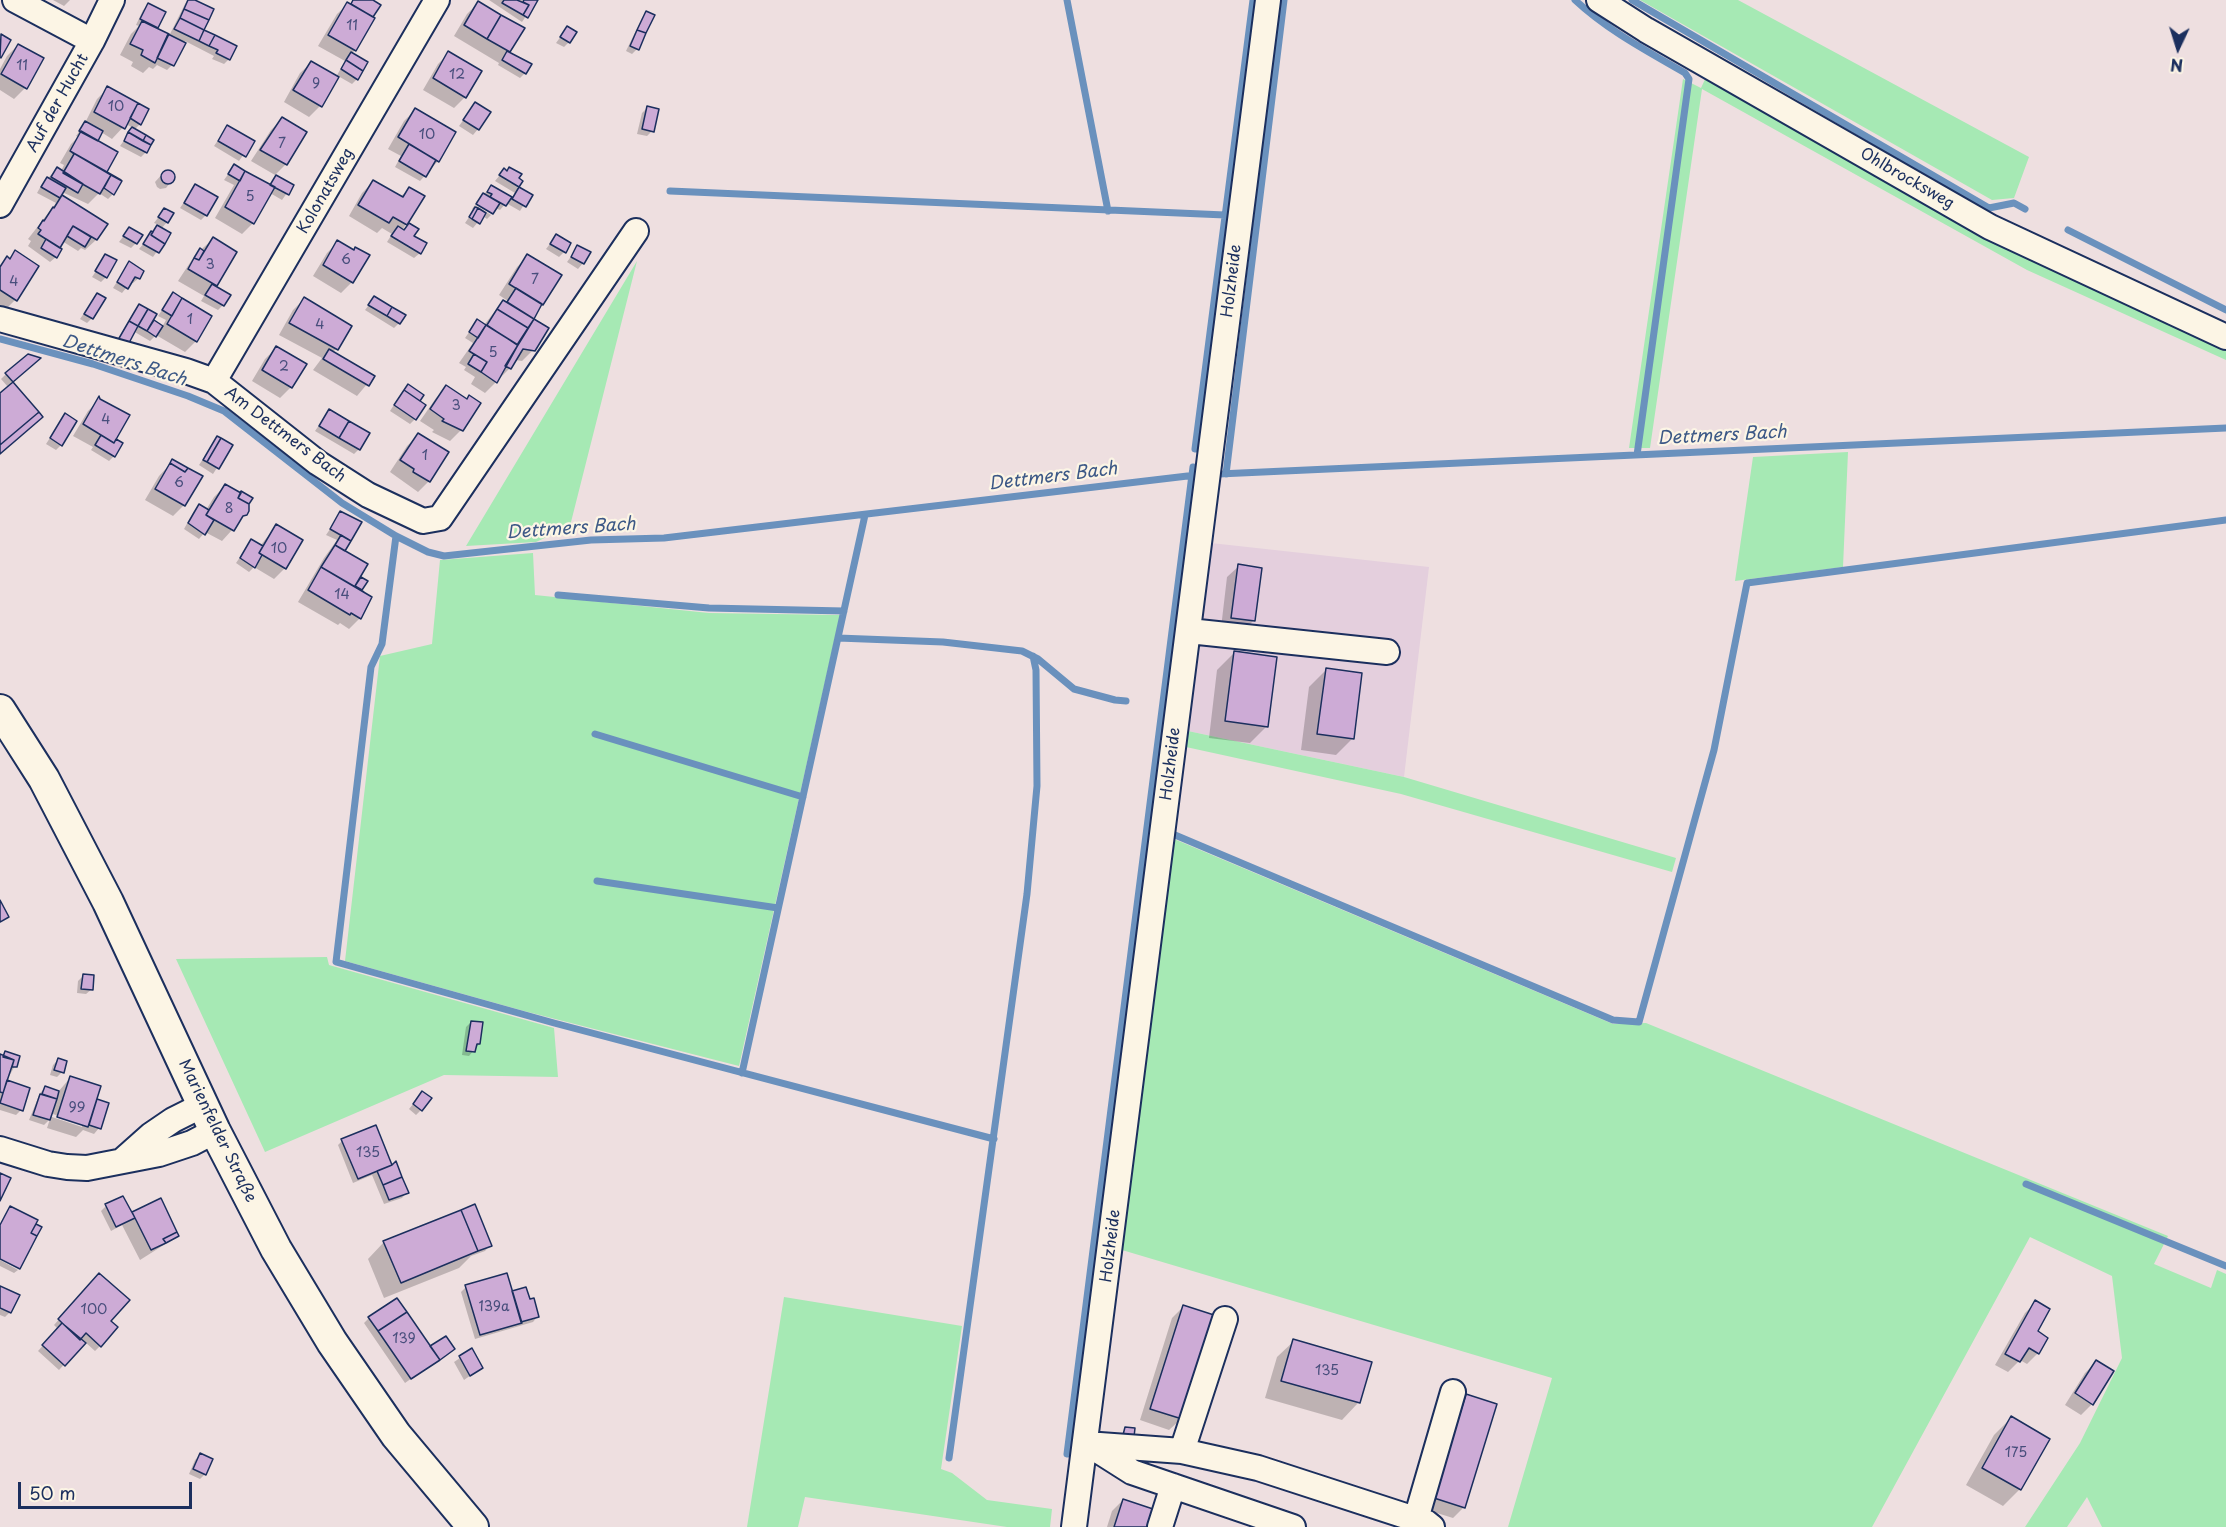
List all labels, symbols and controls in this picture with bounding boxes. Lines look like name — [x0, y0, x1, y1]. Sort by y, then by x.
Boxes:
house number: 11 — [346, 18, 358, 34]
north arrow — [2148, 18, 2208, 78]
street label: Auf der Hucht — [23, 50, 93, 156]
text: N — [2170, 54, 2184, 78]
house number: 11 — [16, 58, 28, 74]
house number: 12 — [449, 67, 465, 83]
house number: 9 — [312, 76, 320, 92]
house number: 10 — [108, 99, 124, 115]
house number: 10 — [419, 127, 435, 143]
house number: 7 — [278, 136, 286, 152]
street label: Ohlbrocksweg — [1856, 144, 1958, 214]
street label: Kolonatsweg — [294, 145, 358, 237]
house number: 5 — [245, 189, 255, 205]
street label: Holzheide — [1218, 243, 1246, 319]
house number: 6 — [341, 252, 351, 268]
house number: 3 — [205, 257, 215, 273]
house number: 7 — [531, 272, 539, 288]
house number: 4 — [9, 274, 19, 290]
house number: 1 — [187, 312, 193, 328]
house number: 4 — [315, 317, 325, 333]
water label: Dettmers Bach — [59, 331, 189, 391]
house number: 5 — [488, 345, 498, 361]
house number: 2 — [279, 359, 289, 375]
street label: Am Dettmers Bach — [221, 383, 349, 487]
house number: 3 — [451, 398, 461, 414]
house number: 4 — [101, 412, 111, 428]
water label: Dettmers Bach — [1657, 422, 1787, 450]
house number: 1 — [422, 448, 428, 464]
water label: Dettmers Bach — [988, 458, 1118, 496]
house number: 6 — [174, 475, 184, 491]
house number: 8 — [225, 501, 233, 517]
water label: Dettmers Bach — [506, 514, 636, 544]
house number: 10 — [271, 541, 287, 557]
house number: 14 — [334, 587, 350, 603]
street label: Holzheide — [1157, 726, 1185, 802]
street label: Marienfelder Straße — [174, 1056, 260, 1206]
house number: 99 — [68, 1100, 86, 1116]
house number: 135 — [356, 1145, 380, 1161]
street label: Holzheide — [1097, 1208, 1125, 1284]
house number: 139a — [478, 1299, 510, 1315]
house number: 100 — [81, 1302, 107, 1318]
house number: 139 — [392, 1331, 416, 1347]
house number: 135 — [1315, 1363, 1339, 1379]
house number: 175 — [2005, 1445, 2027, 1461]
scale bar — [21, 1470, 195, 1508]
text: 50 m — [29, 1479, 76, 1506]

